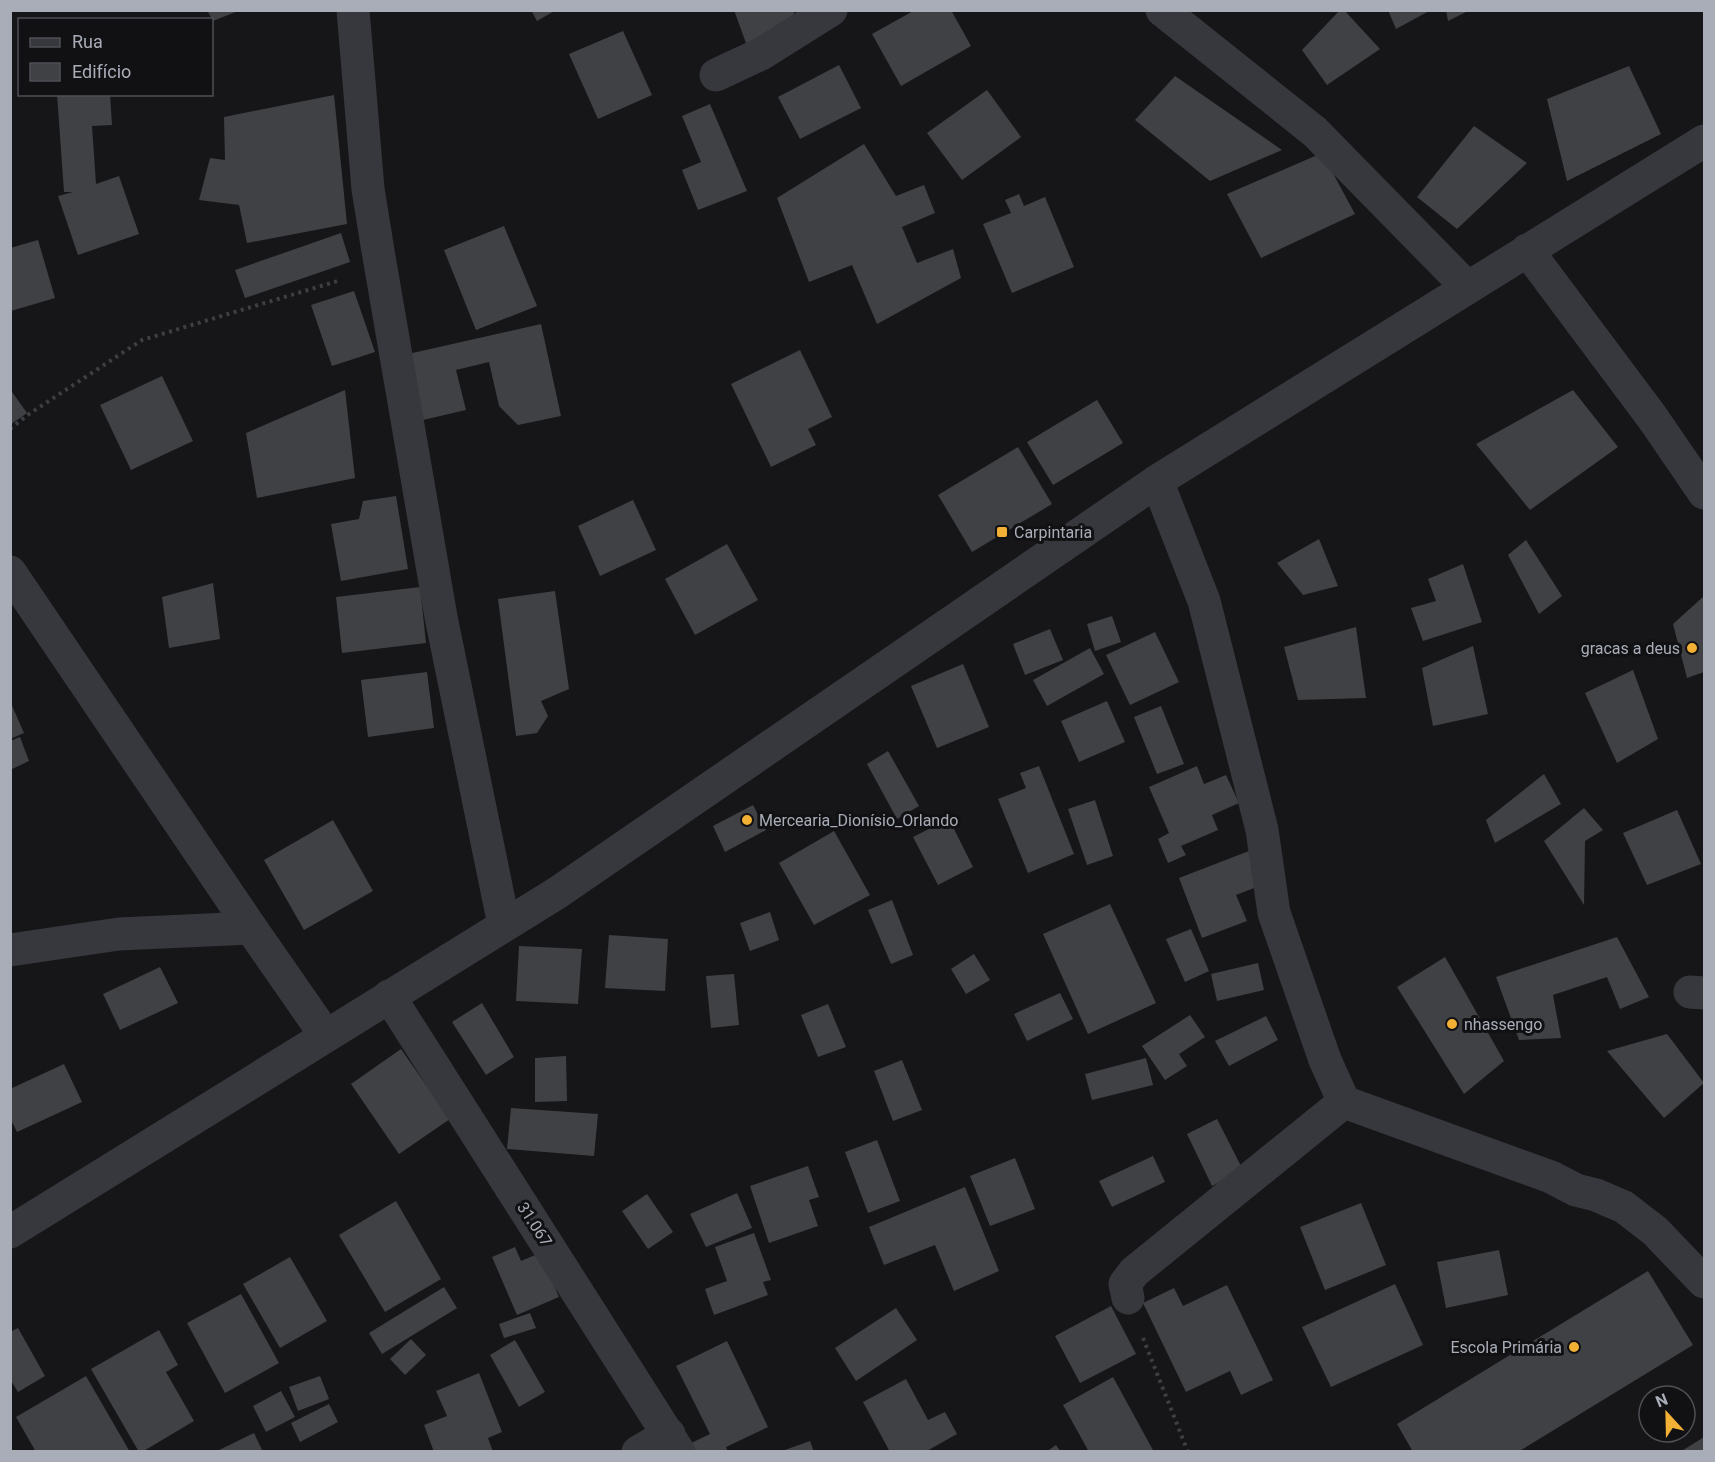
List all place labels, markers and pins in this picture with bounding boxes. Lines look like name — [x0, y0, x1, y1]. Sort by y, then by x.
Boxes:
place label: Carpintaria — [1014, 523, 1092, 542]
marker: Carpintaria — [995, 525, 1009, 539]
place label: gracas a deus — [1581, 639, 1680, 658]
marker: gracas a deus — [1685, 641, 1699, 655]
place label: Mercearia_Dionísio_Orlando — [759, 811, 958, 830]
marker: Mercearia_Dionísio_Orlando — [740, 813, 754, 827]
place label: nhassengo — [1464, 1015, 1542, 1034]
marker: nhassengo — [1445, 1017, 1459, 1031]
place label: Escola Primária — [1450, 1338, 1562, 1357]
marker: Escola Primária — [1567, 1340, 1581, 1354]

